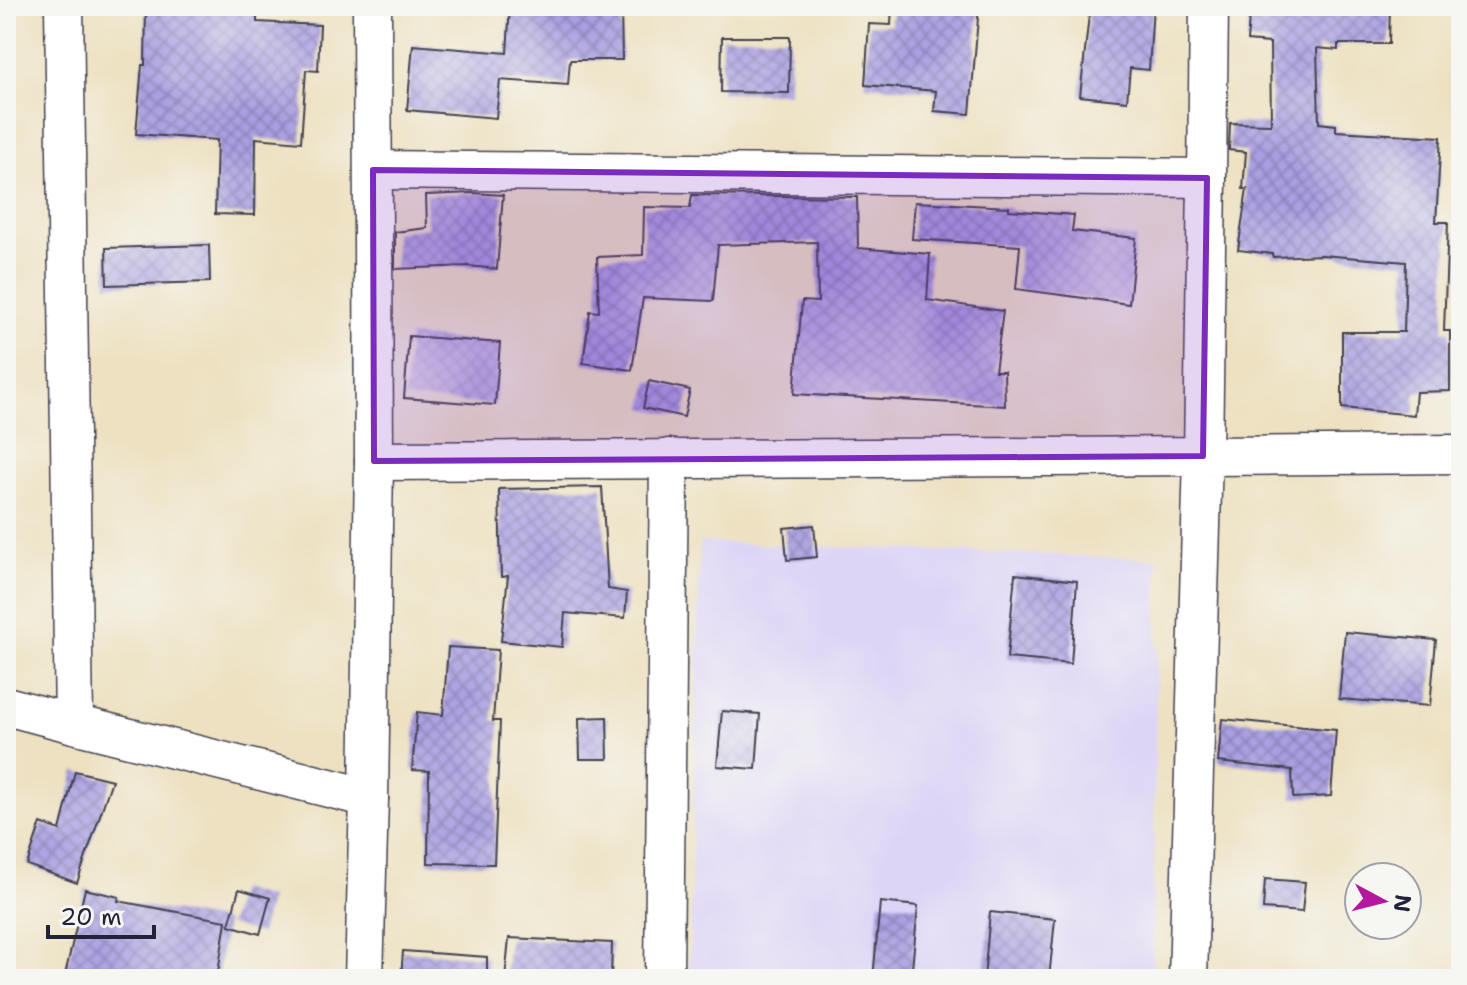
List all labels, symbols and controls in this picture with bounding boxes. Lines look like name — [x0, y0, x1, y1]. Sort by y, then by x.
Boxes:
north arrow — [1343, 861, 1423, 941]
scale bar — [48, 889, 154, 939]
text: N — [1387, 893, 1418, 914]
text: 20 m — [60, 901, 122, 933]

